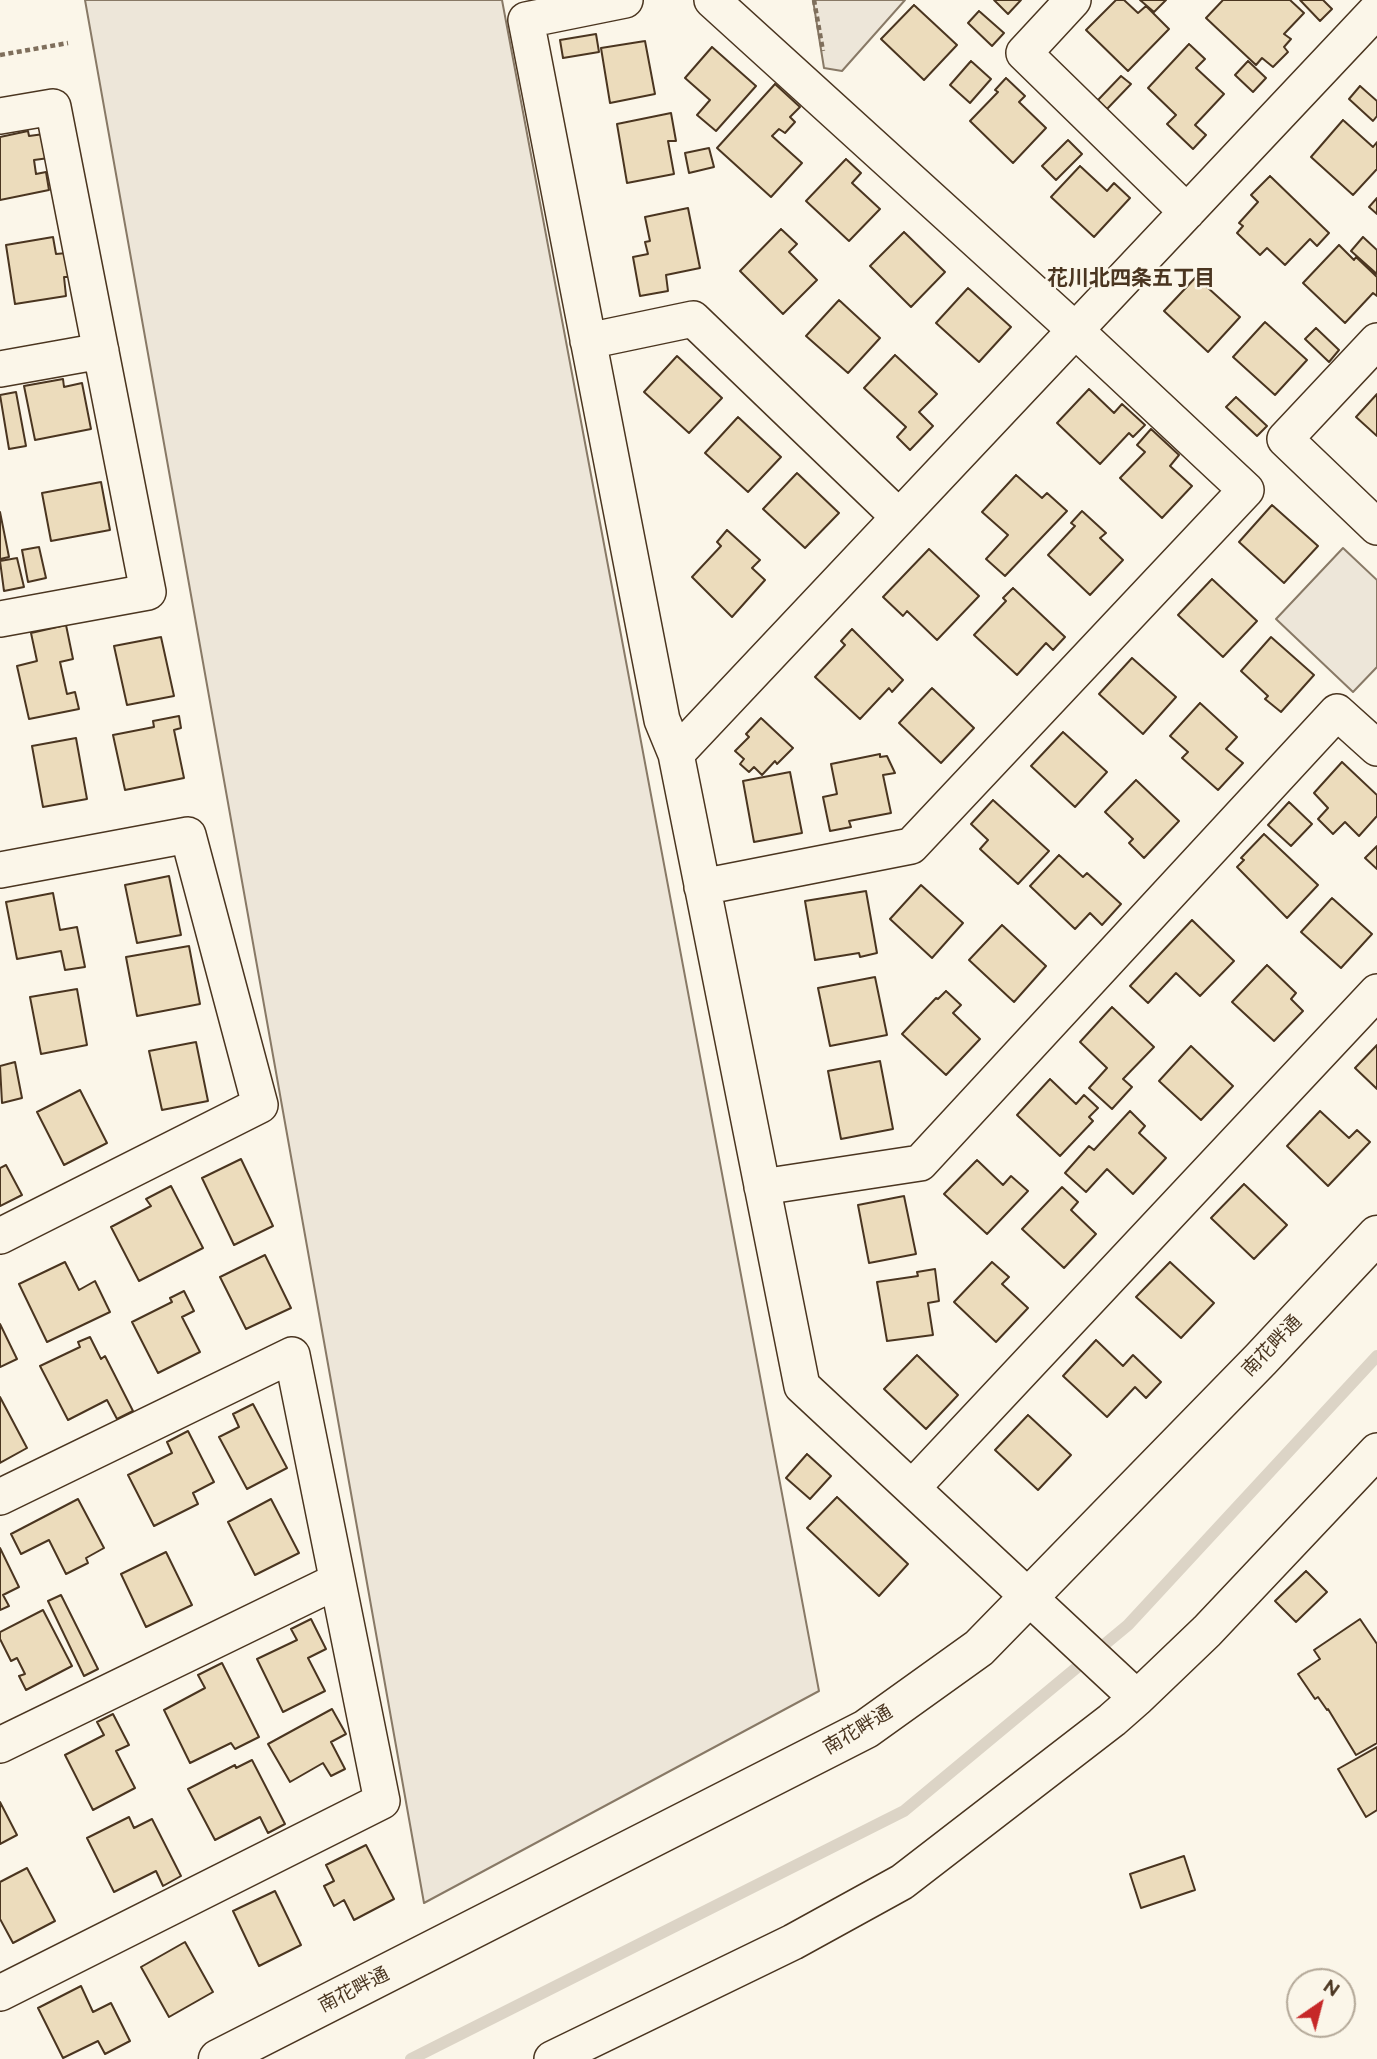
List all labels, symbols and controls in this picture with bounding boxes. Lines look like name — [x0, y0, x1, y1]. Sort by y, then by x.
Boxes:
district label: 花川北四条五丁目 — [1047, 266, 1215, 292]
street label: 南花畔通 — [1237, 1311, 1307, 1381]
street label: 南花畔通 — [820, 1701, 896, 1759]
street label: 南花畔通 — [315, 1963, 393, 2017]
north arrow — [1286, 1968, 1356, 2038]
text: N — [1320, 1974, 1344, 2001]

